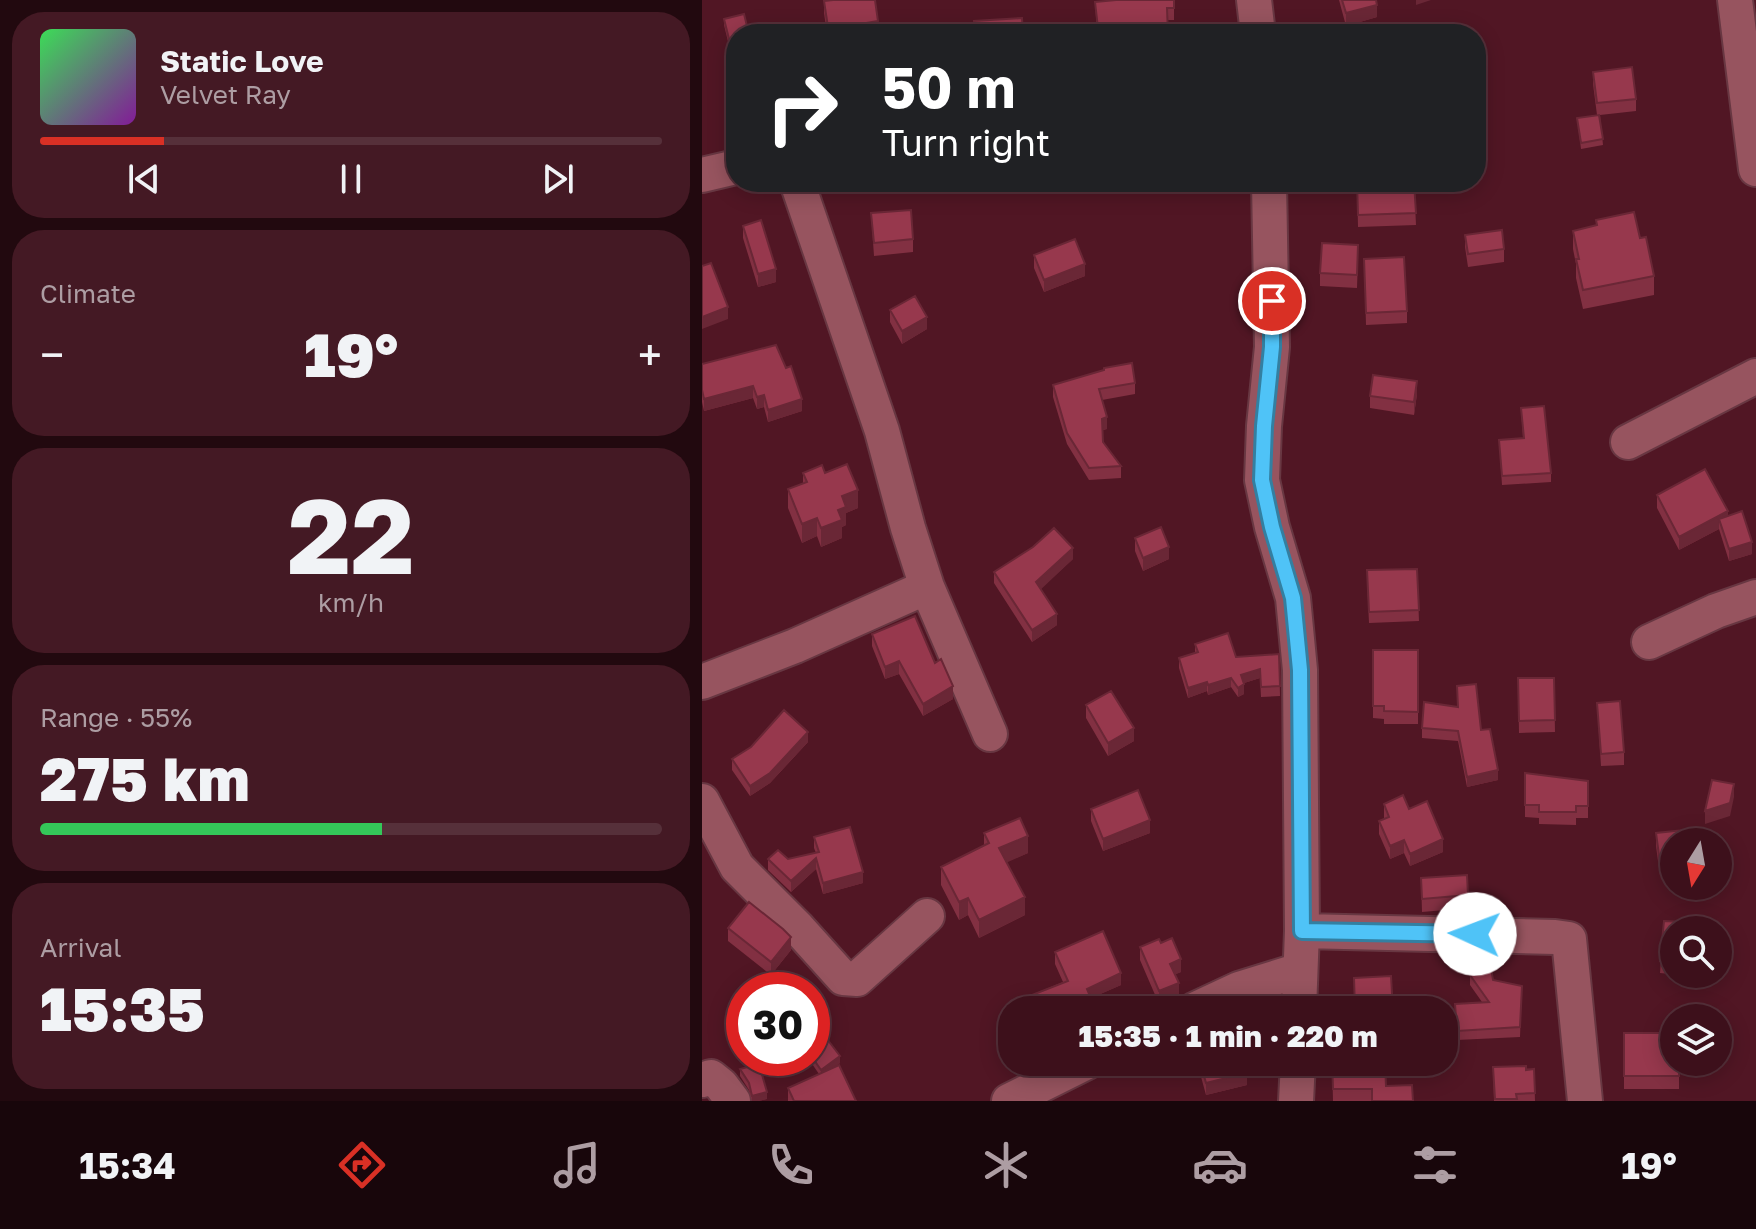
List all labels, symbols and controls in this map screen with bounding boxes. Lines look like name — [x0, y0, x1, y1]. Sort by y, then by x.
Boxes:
text: Static Love — [160, 43, 324, 79]
text: 50 m — [882, 53, 1016, 120]
icon: right — [750, 56, 854, 160]
text: Velvet Ray — [160, 79, 291, 110]
text: Turn right — [882, 121, 1050, 164]
icon: previous — [122, 157, 166, 201]
icon: pause — [329, 157, 373, 201]
icon: next — [536, 157, 580, 201]
pin — [1238, 267, 1306, 335]
text: Climate — [40, 278, 136, 309]
icon: arrive — [1250, 279, 1294, 323]
text: 19° — [304, 318, 398, 390]
text: − — [40, 328, 64, 381]
text: + — [638, 328, 662, 381]
text: 22 — [288, 472, 414, 597]
text: km/h — [318, 587, 384, 618]
text: Range · 55% — [40, 702, 192, 733]
text: 275 km — [40, 742, 250, 814]
north arrow — [1660, 828, 1732, 900]
map controls — [1660, 828, 1732, 1076]
position arrow — [1433, 892, 1517, 976]
button: search — [1660, 916, 1732, 988]
text: Arrival — [40, 932, 121, 963]
text: 15:35 — [40, 972, 205, 1044]
speed limit sign: 30 — [726, 972, 830, 1076]
button: layers — [1660, 1004, 1732, 1076]
text: 15:35 · 1 min · 220 m — [1078, 1018, 1378, 1054]
icon: directions — [334, 1137, 390, 1193]
icon: music — [549, 1137, 605, 1193]
icon: phone — [763, 1137, 819, 1193]
icon: climate — [978, 1137, 1034, 1193]
icon: car — [1192, 1137, 1248, 1193]
icon: filters — [1407, 1137, 1463, 1193]
text: 15:34 — [79, 1144, 176, 1187]
text: 19° — [1621, 1144, 1677, 1187]

